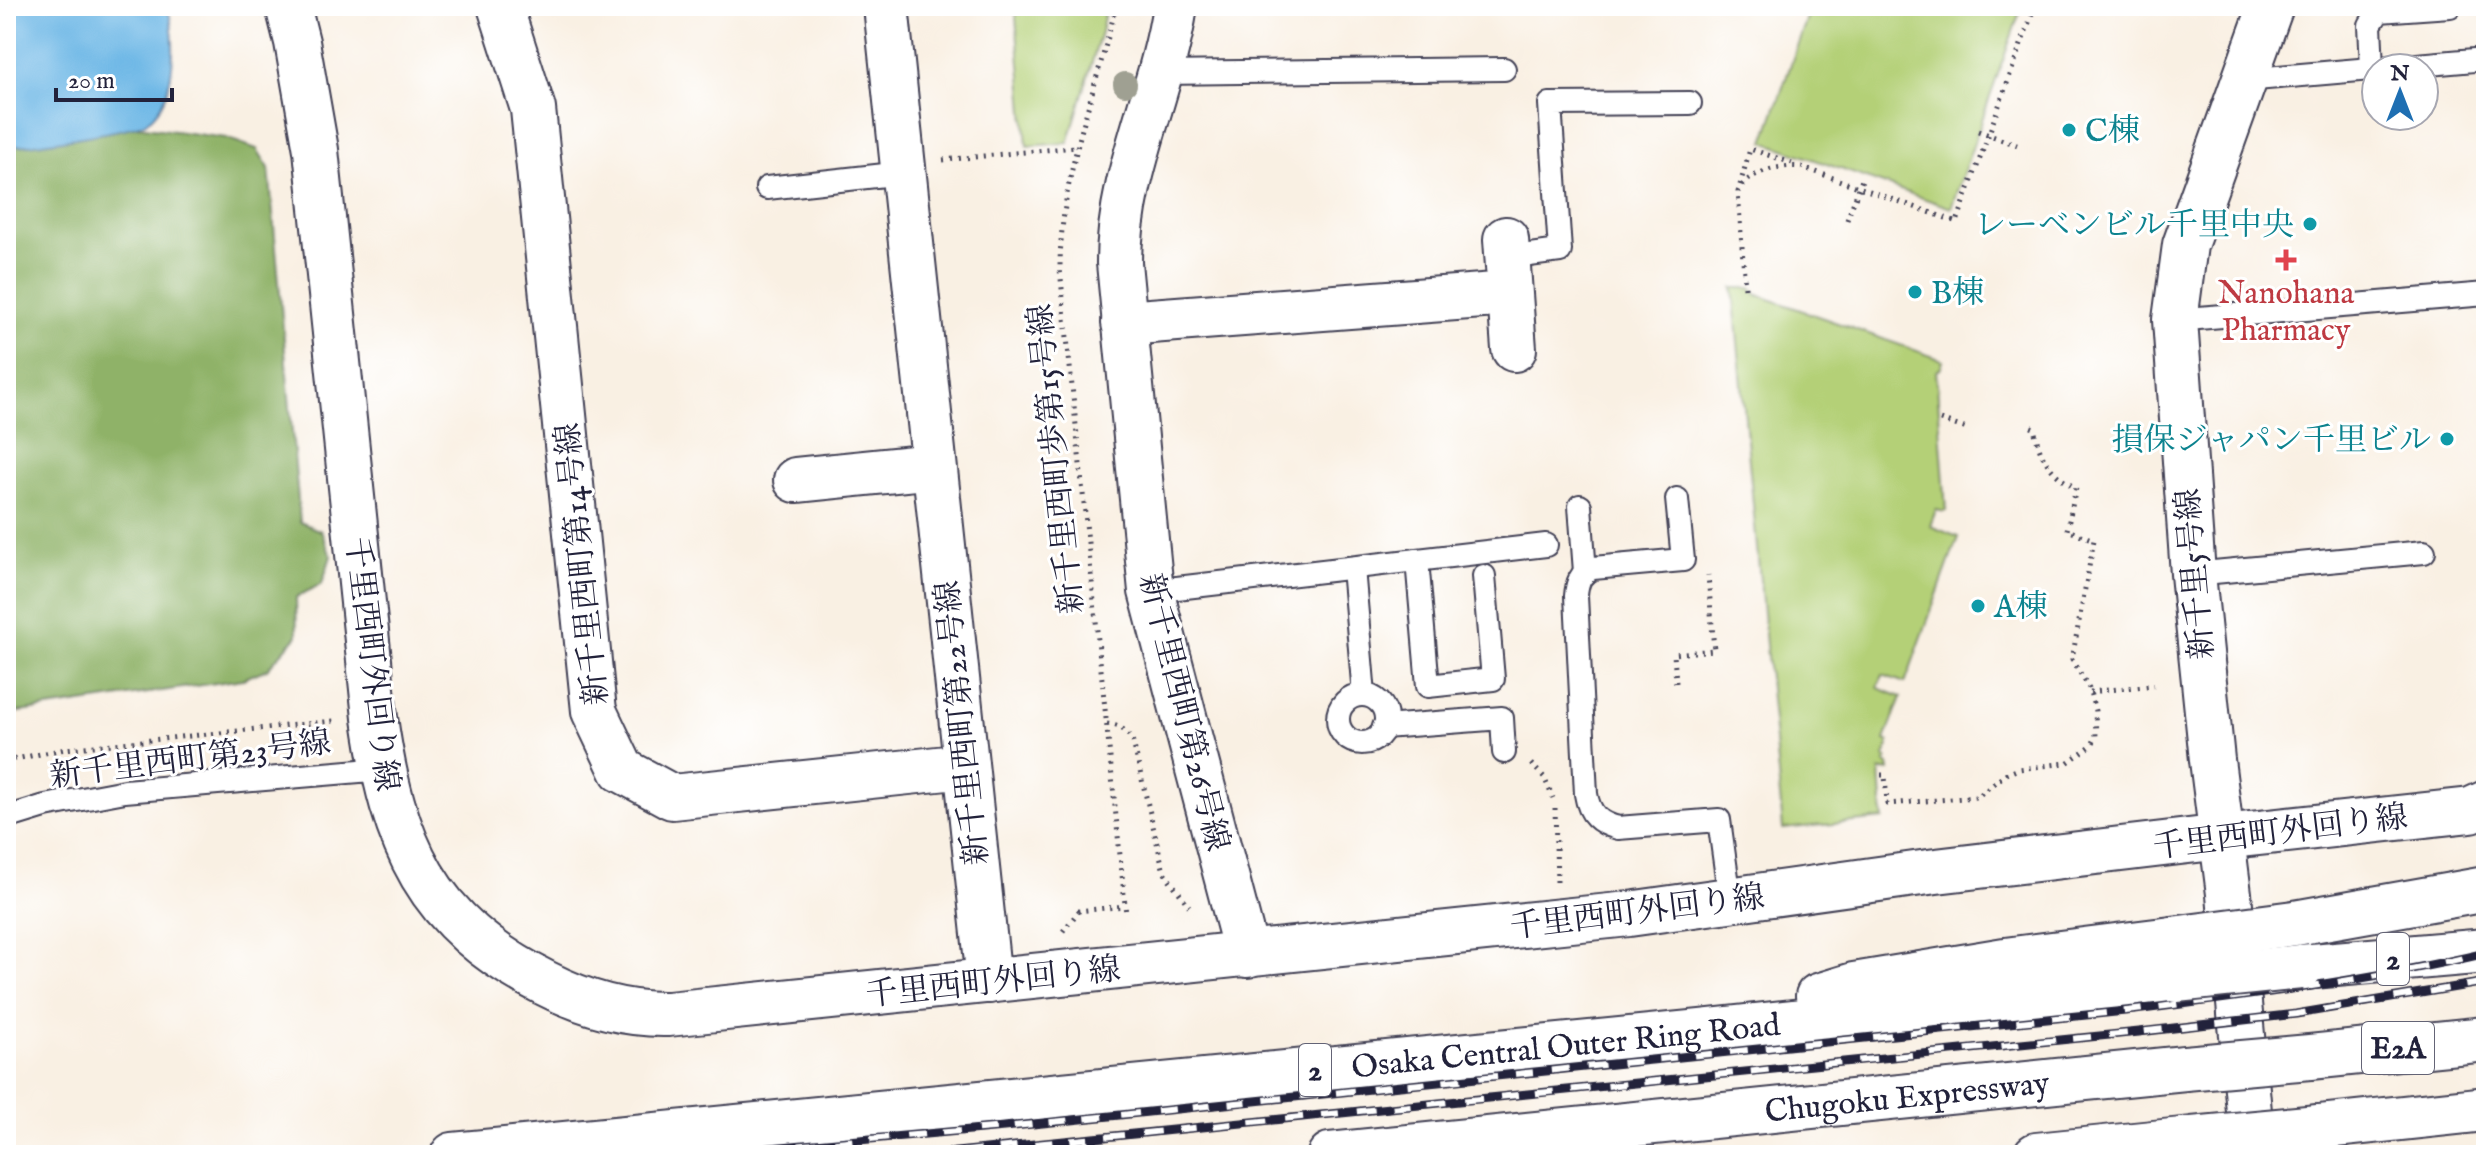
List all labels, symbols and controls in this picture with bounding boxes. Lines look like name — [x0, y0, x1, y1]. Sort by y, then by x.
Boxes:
scale bar — [56, 52, 172, 102]
north arrow — [2360, 52, 2440, 132]
text: N — [2389, 60, 2410, 88]
text: 20 m — [68, 66, 115, 97]
place label: C棟 — [2085, 112, 2140, 153]
marker: C棟 — [2060, 121, 2078, 139]
place label: レーベンビル千里中央 — [1974, 206, 2294, 247]
marker: レーベンビル千里中央 — [2301, 215, 2319, 233]
marker: Nanohana Pharmacy — [2277, 251, 2295, 269]
place label: B棟 — [1931, 274, 1984, 315]
place label: Nanohana Pharmacy — [2218, 274, 2354, 352]
marker: B棟 — [1906, 283, 1924, 301]
street label: 新千里西町歩第15号線 — [1021, 302, 1094, 616]
street label: 新千里西町第14号線 — [548, 421, 619, 707]
place label: 損保ジャパン千里ビル — [2112, 421, 2431, 462]
marker: 損保ジャパン千里ビル — [2438, 430, 2456, 448]
street label: 新千里5号線 — [2169, 487, 2224, 661]
street label: 千里西町外回り線 — [335, 535, 406, 794]
street label: 新千里西町第26号線 — [1128, 570, 1237, 856]
street label: 新千里西町第22号線 — [928, 578, 999, 867]
place label: A棟 — [1993, 588, 2048, 629]
marker: A棟 — [1969, 597, 1987, 615]
street label: 新千里西町第23号線 — [47, 723, 333, 798]
street label: 千里西町外回り線 — [2151, 798, 2410, 869]
street label: 千里西町外回り線 — [1508, 878, 1767, 949]
road number: 2 — [2377, 933, 2409, 985]
street label: 千里西町外回り線 — [864, 950, 1123, 1017]
street label: Osaka Central Outer Ring Road — [1350, 1005, 1783, 1089]
road number: E2A — [2362, 1022, 2434, 1074]
road number: 2 — [1299, 1044, 1331, 1096]
street label: Chugoku Expressway — [1763, 1064, 2052, 1134]

